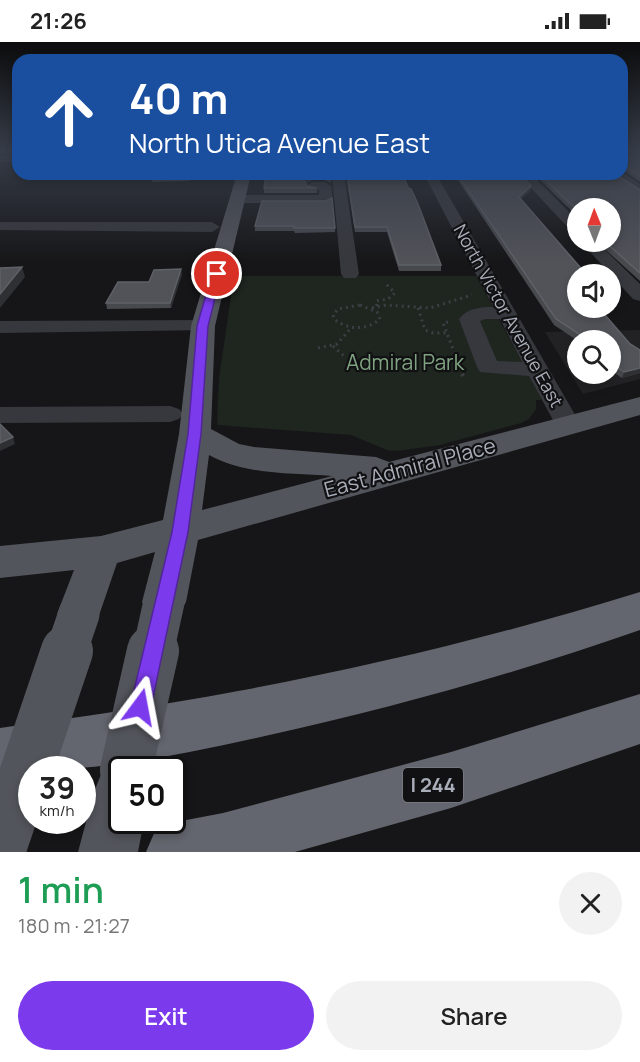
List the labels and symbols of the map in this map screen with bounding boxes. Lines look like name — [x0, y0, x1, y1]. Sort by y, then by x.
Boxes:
north arrow — [567, 198, 621, 252]
street label: North Victor Avenue East — [449, 220, 569, 411]
pin — [191, 248, 242, 299]
park label: Admiral Park — [346, 348, 465, 376]
street label: East Admiral Place — [321, 431, 499, 503]
position arrow — [108, 675, 172, 739]
speed limit sign: 50 — [108, 756, 186, 834]
road number: I 244 — [403, 768, 463, 802]

